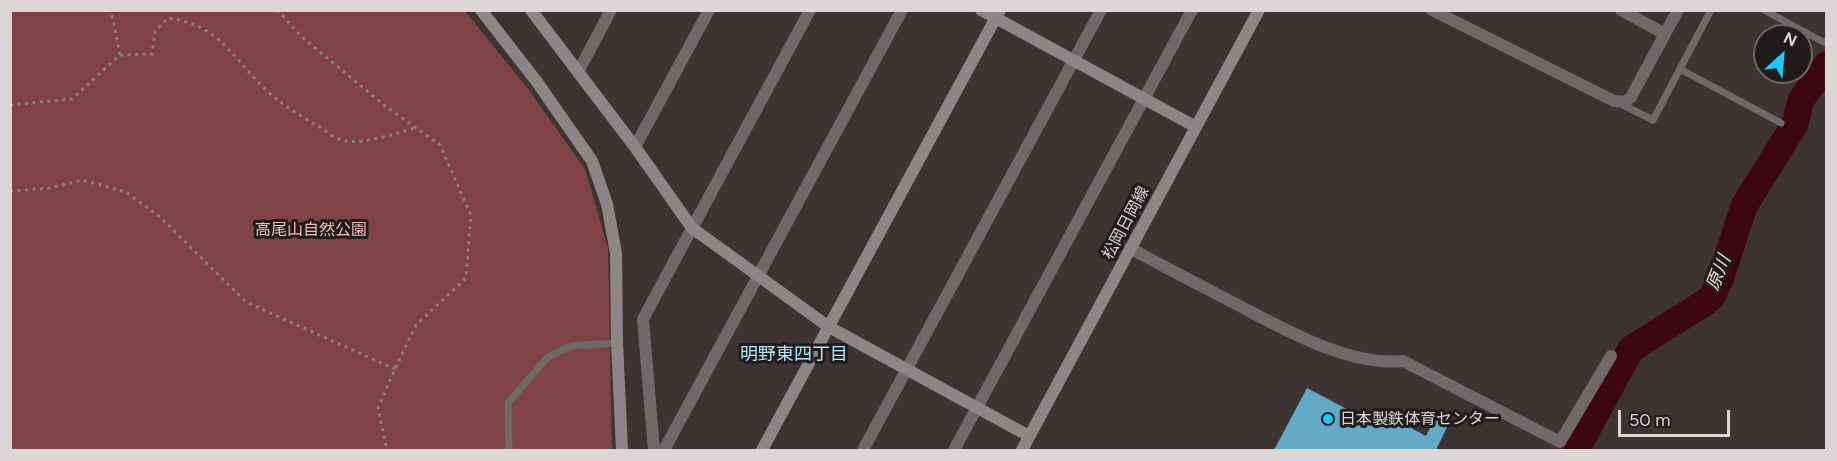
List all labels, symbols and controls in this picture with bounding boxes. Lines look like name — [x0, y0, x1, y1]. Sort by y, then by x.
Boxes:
north arrow — [1753, 24, 1813, 84]
text: N — [1781, 28, 1800, 50]
street label: 松岡日岡線 — [1099, 183, 1153, 263]
park label: 高尾山自然公園 — [255, 220, 367, 240]
water label: 原川 — [1702, 252, 1736, 294]
district label: 明野東四丁目 — [740, 344, 848, 366]
scale bar — [1621, 398, 1734, 436]
place label: 日本製鉄体育センター — [1340, 409, 1500, 429]
text: 50 m — [1629, 409, 1671, 431]
marker: 日本製鉄体育センター — [1321, 412, 1335, 426]

